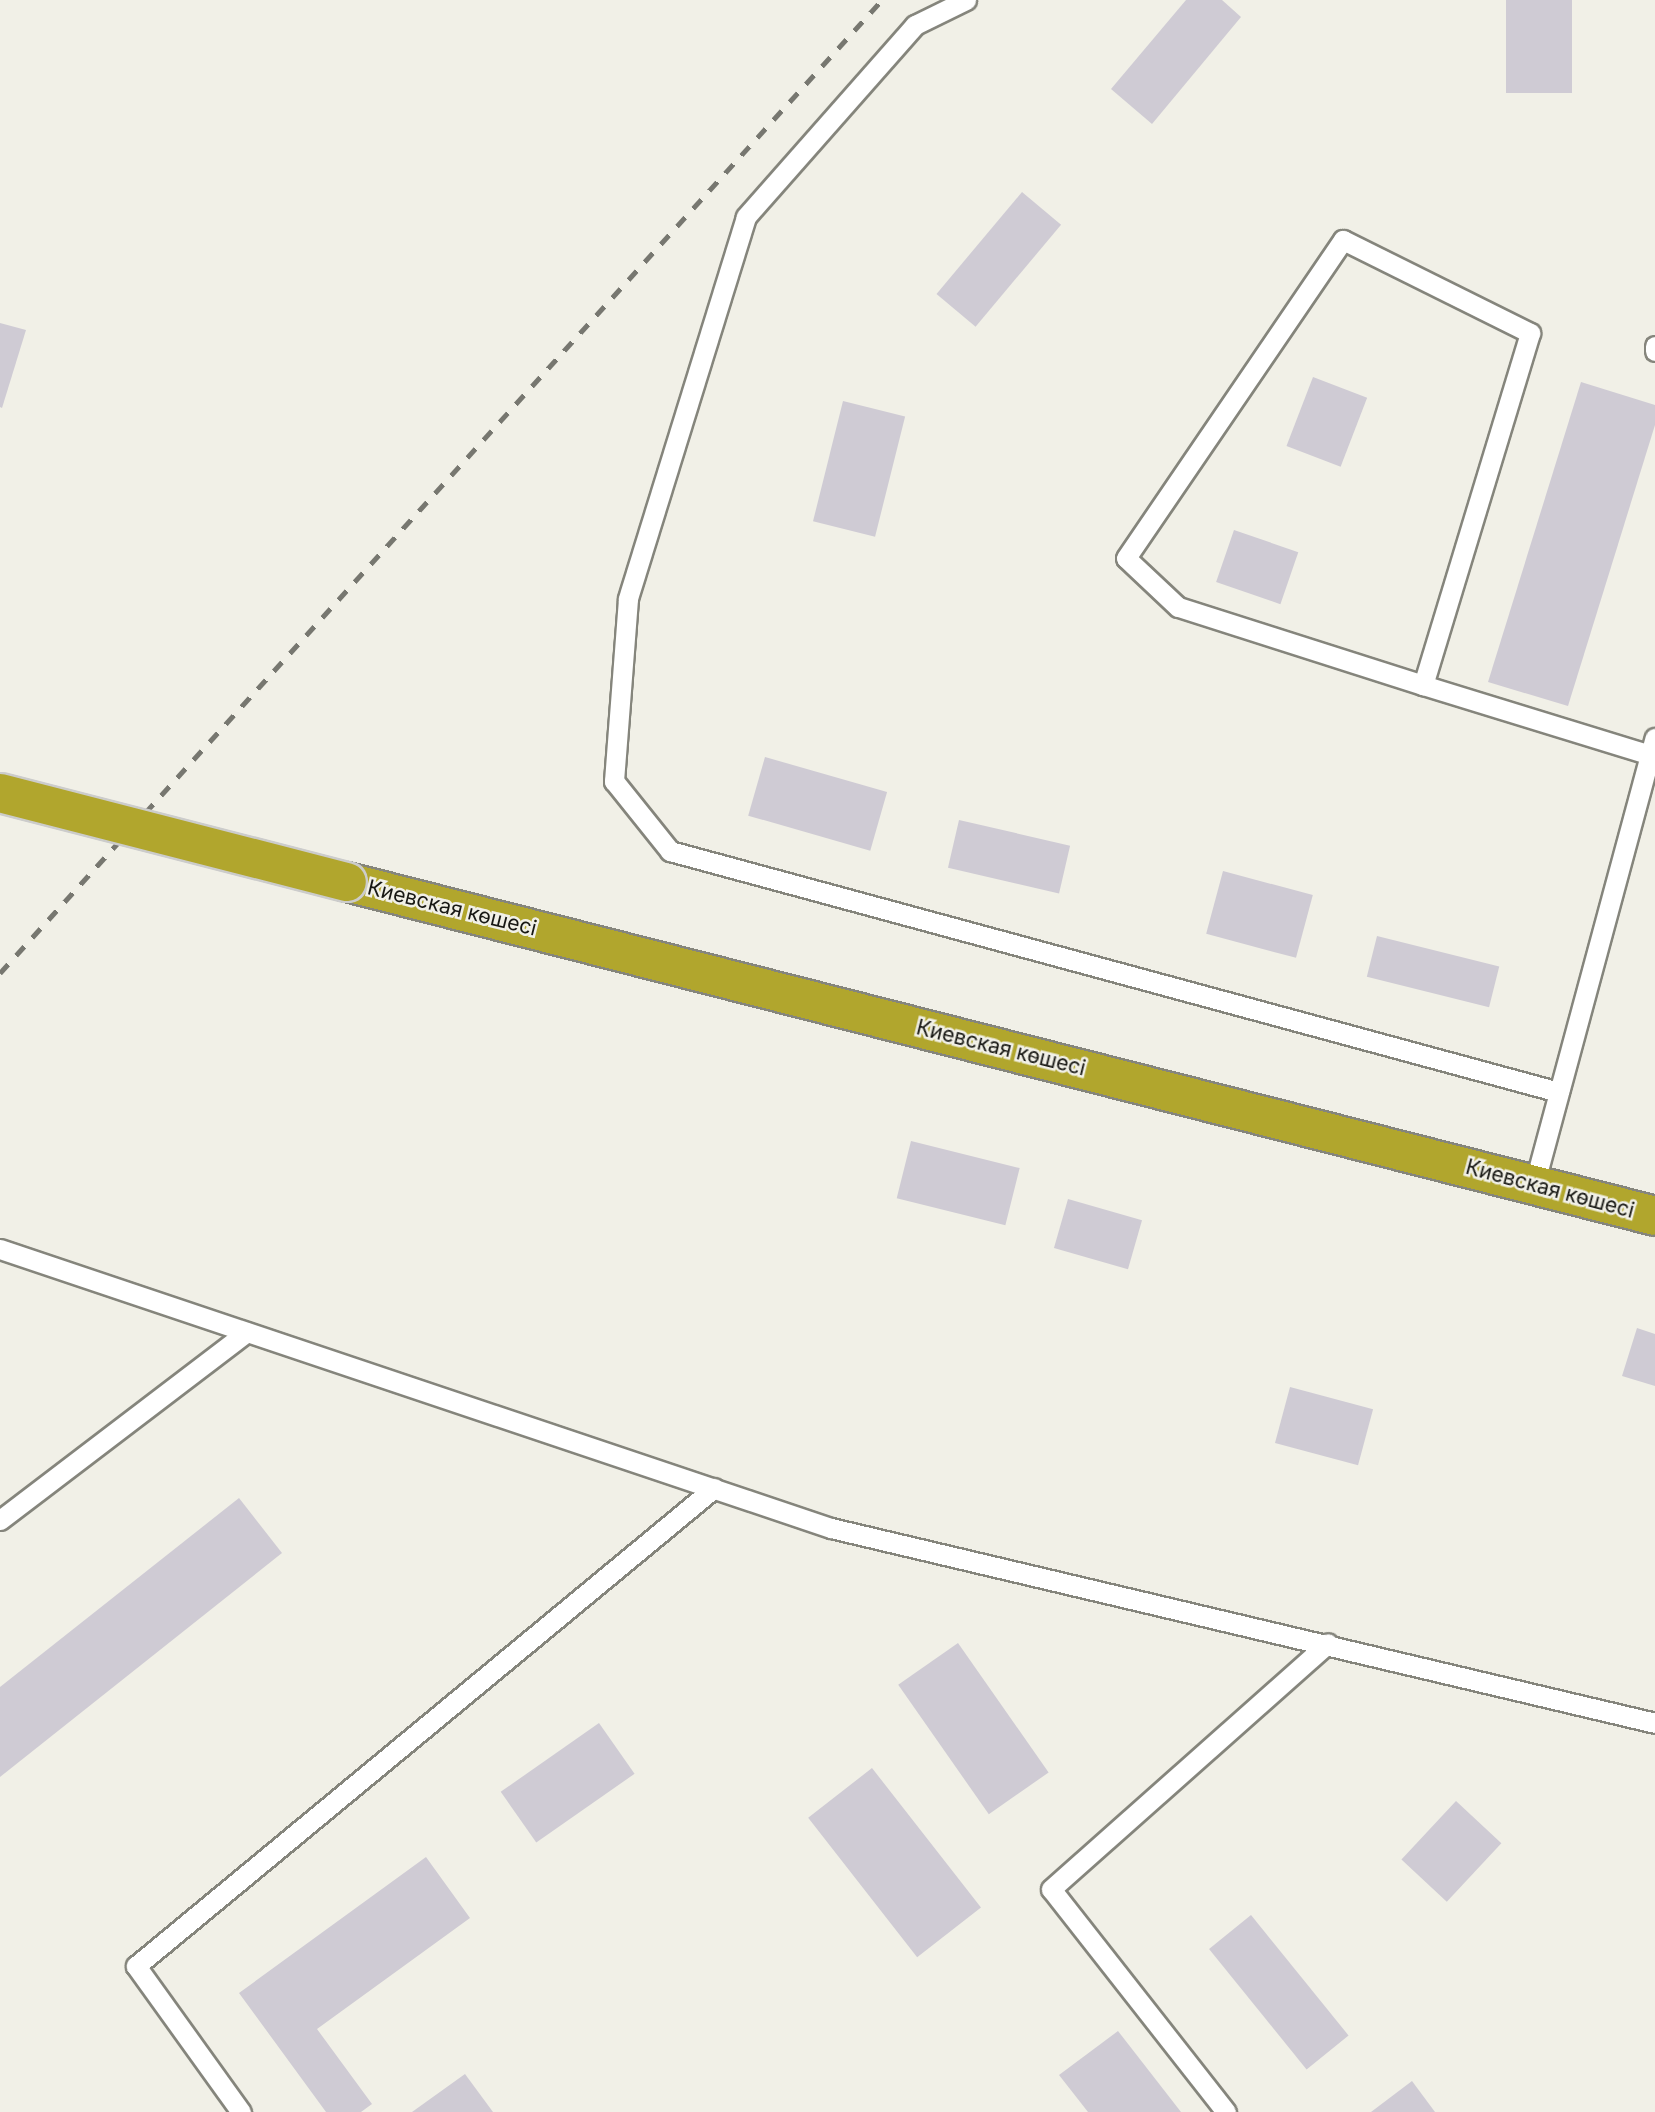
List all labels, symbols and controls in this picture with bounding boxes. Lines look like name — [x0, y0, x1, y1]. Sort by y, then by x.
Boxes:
street label: Киевская көшесі — [365, 875, 539, 941]
street label: Киевская көшесі — [914, 1015, 1088, 1081]
street label: Киевская көшесі — [1463, 1154, 1637, 1224]

